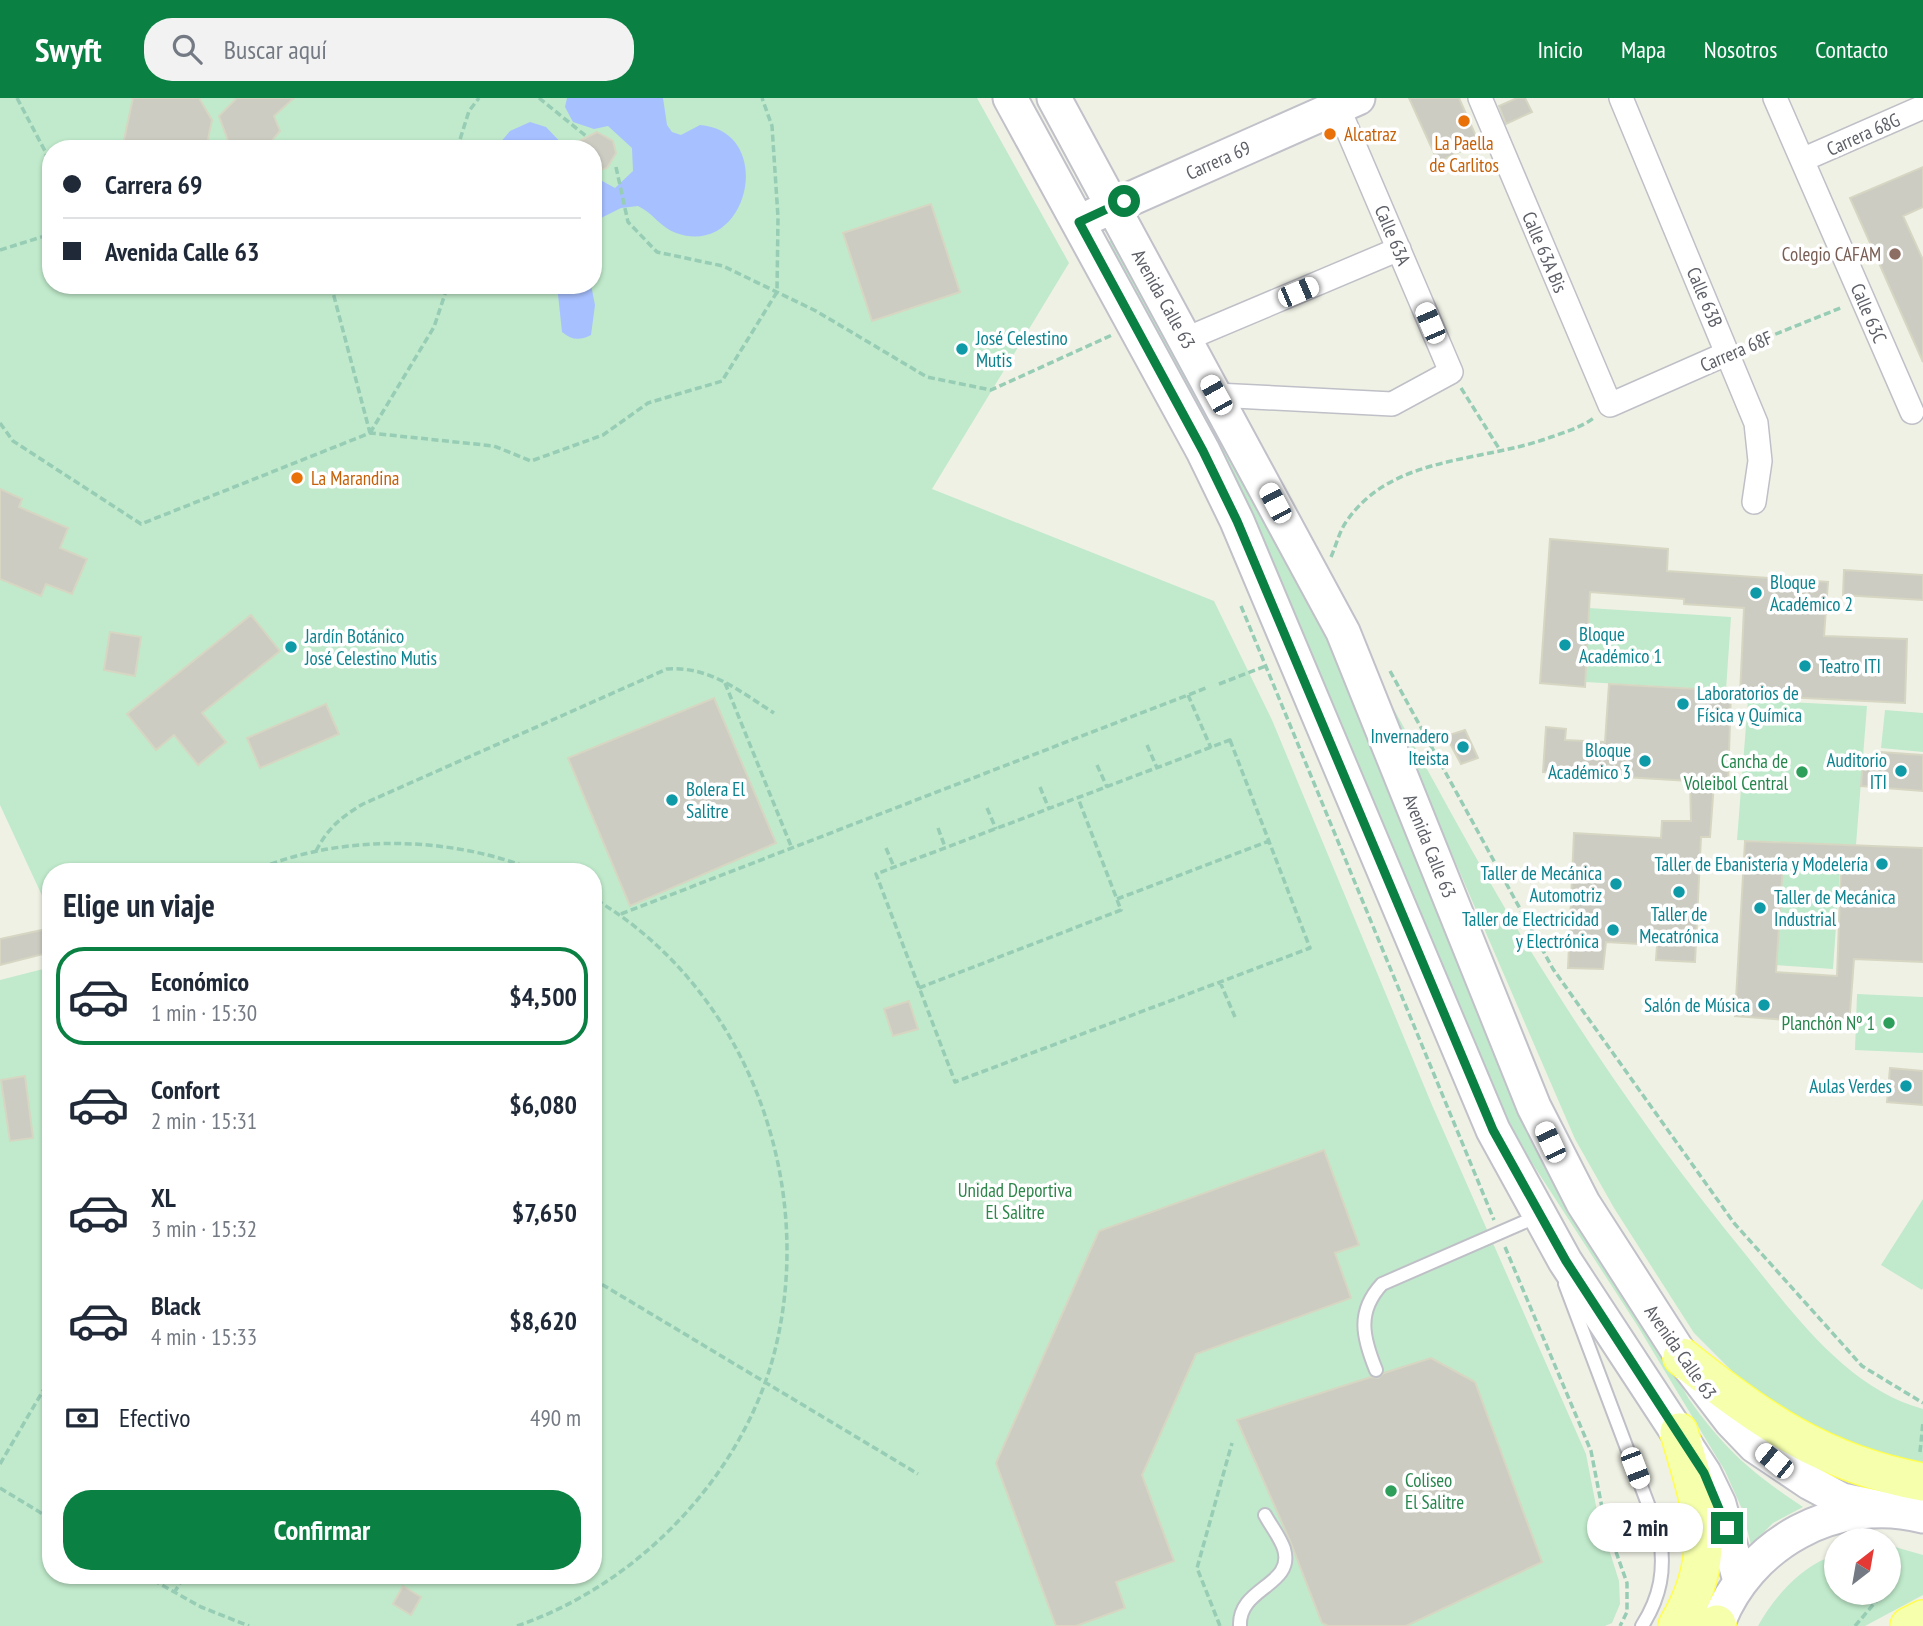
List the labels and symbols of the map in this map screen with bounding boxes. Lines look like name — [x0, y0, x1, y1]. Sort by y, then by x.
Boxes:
street label: Carrera 68G — [1823, 107, 1903, 161]
marker: La Paella de Carlitos — [1456, 113, 1472, 129]
place label: Alcatraz — [1344, 122, 1397, 146]
marker: Alcatraz — [1322, 126, 1338, 142]
place label: La Paella de Carlitos — [1429, 131, 1499, 177]
street label: Carrera 69 — [1182, 135, 1254, 185]
route start — [1108, 185, 1140, 217]
street label: Calle 63A — [1370, 201, 1416, 269]
street label: Calle 63A Bis — [1517, 208, 1573, 296]
place label: Colegio CAFAM — [1782, 242, 1881, 266]
street label: Avenida Calle 63 — [1127, 245, 1201, 353]
marker: Colegio CAFAM — [1887, 246, 1903, 262]
street label: Calle 63B — [1682, 263, 1728, 331]
car — [1275, 274, 1322, 310]
street label: Calle 63C — [1846, 280, 1892, 347]
car — [1413, 300, 1448, 346]
street label: Carrera 68F — [1696, 325, 1776, 377]
place label: José Celestino Mutis — [975, 326, 1068, 372]
marker: José Celestino Mutis — [954, 341, 970, 357]
car — [1197, 372, 1236, 418]
place label: La Marandina — [311, 466, 399, 490]
marker: La Marandina — [289, 470, 305, 486]
car — [1256, 480, 1295, 526]
place label: Bloque Académico 2 — [1770, 570, 1853, 616]
marker: Bloque Académico 2 — [1748, 585, 1764, 601]
place label: Bloque Académico 1 — [1579, 622, 1662, 668]
place label: Jardín Botánico José Celestino Mutis — [304, 624, 437, 670]
marker: Bloque Académico 1 — [1557, 637, 1573, 653]
marker: Jardín Botánico José Celestino Mutis — [283, 639, 299, 655]
place label: Teatro ITI — [1819, 654, 1881, 678]
marker: Teatro ITI — [1797, 658, 1813, 674]
place label: Laboratorios de Física y Química — [1697, 681, 1802, 727]
marker: Laboratorios de Física y Química — [1675, 696, 1691, 712]
place label: Invernadero Iteista — [1370, 724, 1449, 770]
place label: Bloque Académico 3 — [1548, 738, 1631, 784]
marker: Invernadero Iteista — [1455, 739, 1471, 755]
place label: Auditorio ITI — [1827, 748, 1887, 794]
place label: Cancha de Voleibol Central — [1683, 749, 1789, 795]
marker: Bloque Académico 3 — [1637, 753, 1653, 769]
marker: Auditorio ITI — [1893, 763, 1909, 779]
marker: Cancha de Voleibol Central — [1794, 764, 1810, 780]
place label: Bolera El Salitre — [686, 777, 745, 823]
street label: Avenida Calle 63 — [1398, 791, 1462, 901]
marker: Bolera El Salitre — [664, 792, 680, 808]
place label: Taller de Ebanistería y Modelería — [1655, 852, 1868, 876]
marker: Taller de Ebanistería y Modelería — [1874, 856, 1890, 872]
place label: Taller de Mecánica Automotriz — [1480, 861, 1602, 907]
marker: Taller de Mecánica Automotriz — [1608, 876, 1624, 892]
marker: Taller de Mecatrónica — [1671, 884, 1687, 900]
place label: Taller de Mecánica Industrial — [1774, 885, 1896, 931]
marker: Taller de Mecánica Industrial — [1752, 900, 1768, 916]
place label: Taller de Mecatrónica — [1639, 902, 1719, 948]
place label: Taller de Electricidad y Electrónica — [1462, 907, 1599, 953]
marker: Taller de Electricidad y Electrónica — [1605, 922, 1621, 938]
place label: Salón de Música — [1644, 993, 1750, 1017]
marker: Salón de Música — [1756, 997, 1772, 1013]
place label: Planchón Nº 1 — [1781, 1011, 1875, 1035]
marker: Planchón Nº 1 — [1881, 1015, 1897, 1031]
place label: Aulas Verdes — [1809, 1074, 1892, 1098]
marker: Aulas Verdes — [1898, 1078, 1914, 1094]
car — [1532, 1119, 1569, 1165]
park label: Unidad Deportiva El Salitre — [958, 1178, 1072, 1224]
street label: Avenida Calle 63 — [1640, 1300, 1722, 1404]
car — [1752, 1440, 1797, 1482]
car — [1618, 1445, 1653, 1491]
place label: Coliseo El Salitre — [1405, 1468, 1464, 1514]
marker: Coliseo El Salitre — [1383, 1483, 1399, 1499]
callout: 2 min — [1587, 1504, 1702, 1552]
route end — [1711, 1512, 1743, 1544]
north arrow — [1824, 1528, 1900, 1605]

